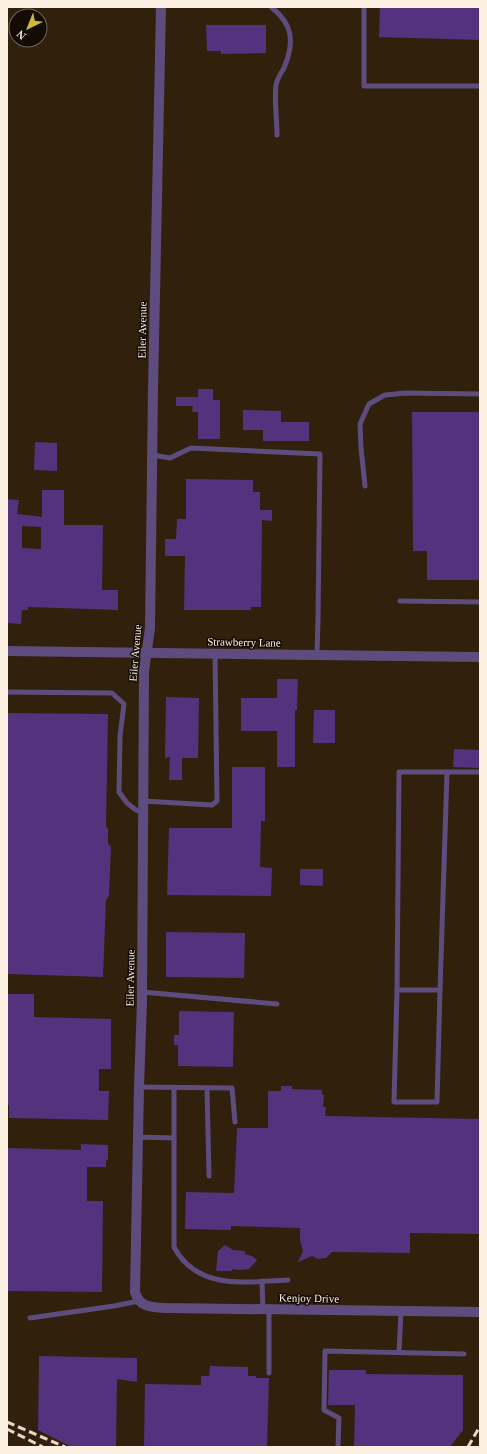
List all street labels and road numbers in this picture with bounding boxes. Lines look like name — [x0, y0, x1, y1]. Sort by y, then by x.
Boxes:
street label: Eiler Avenue — [136, 301, 148, 359]
street label: Eiler Avenue — [127, 624, 143, 682]
street label: Strawberry Lane — [207, 635, 281, 649]
street label: Eiler Avenue — [124, 949, 136, 1007]
street label: Kenjoy Drive — [279, 1291, 339, 1305]

